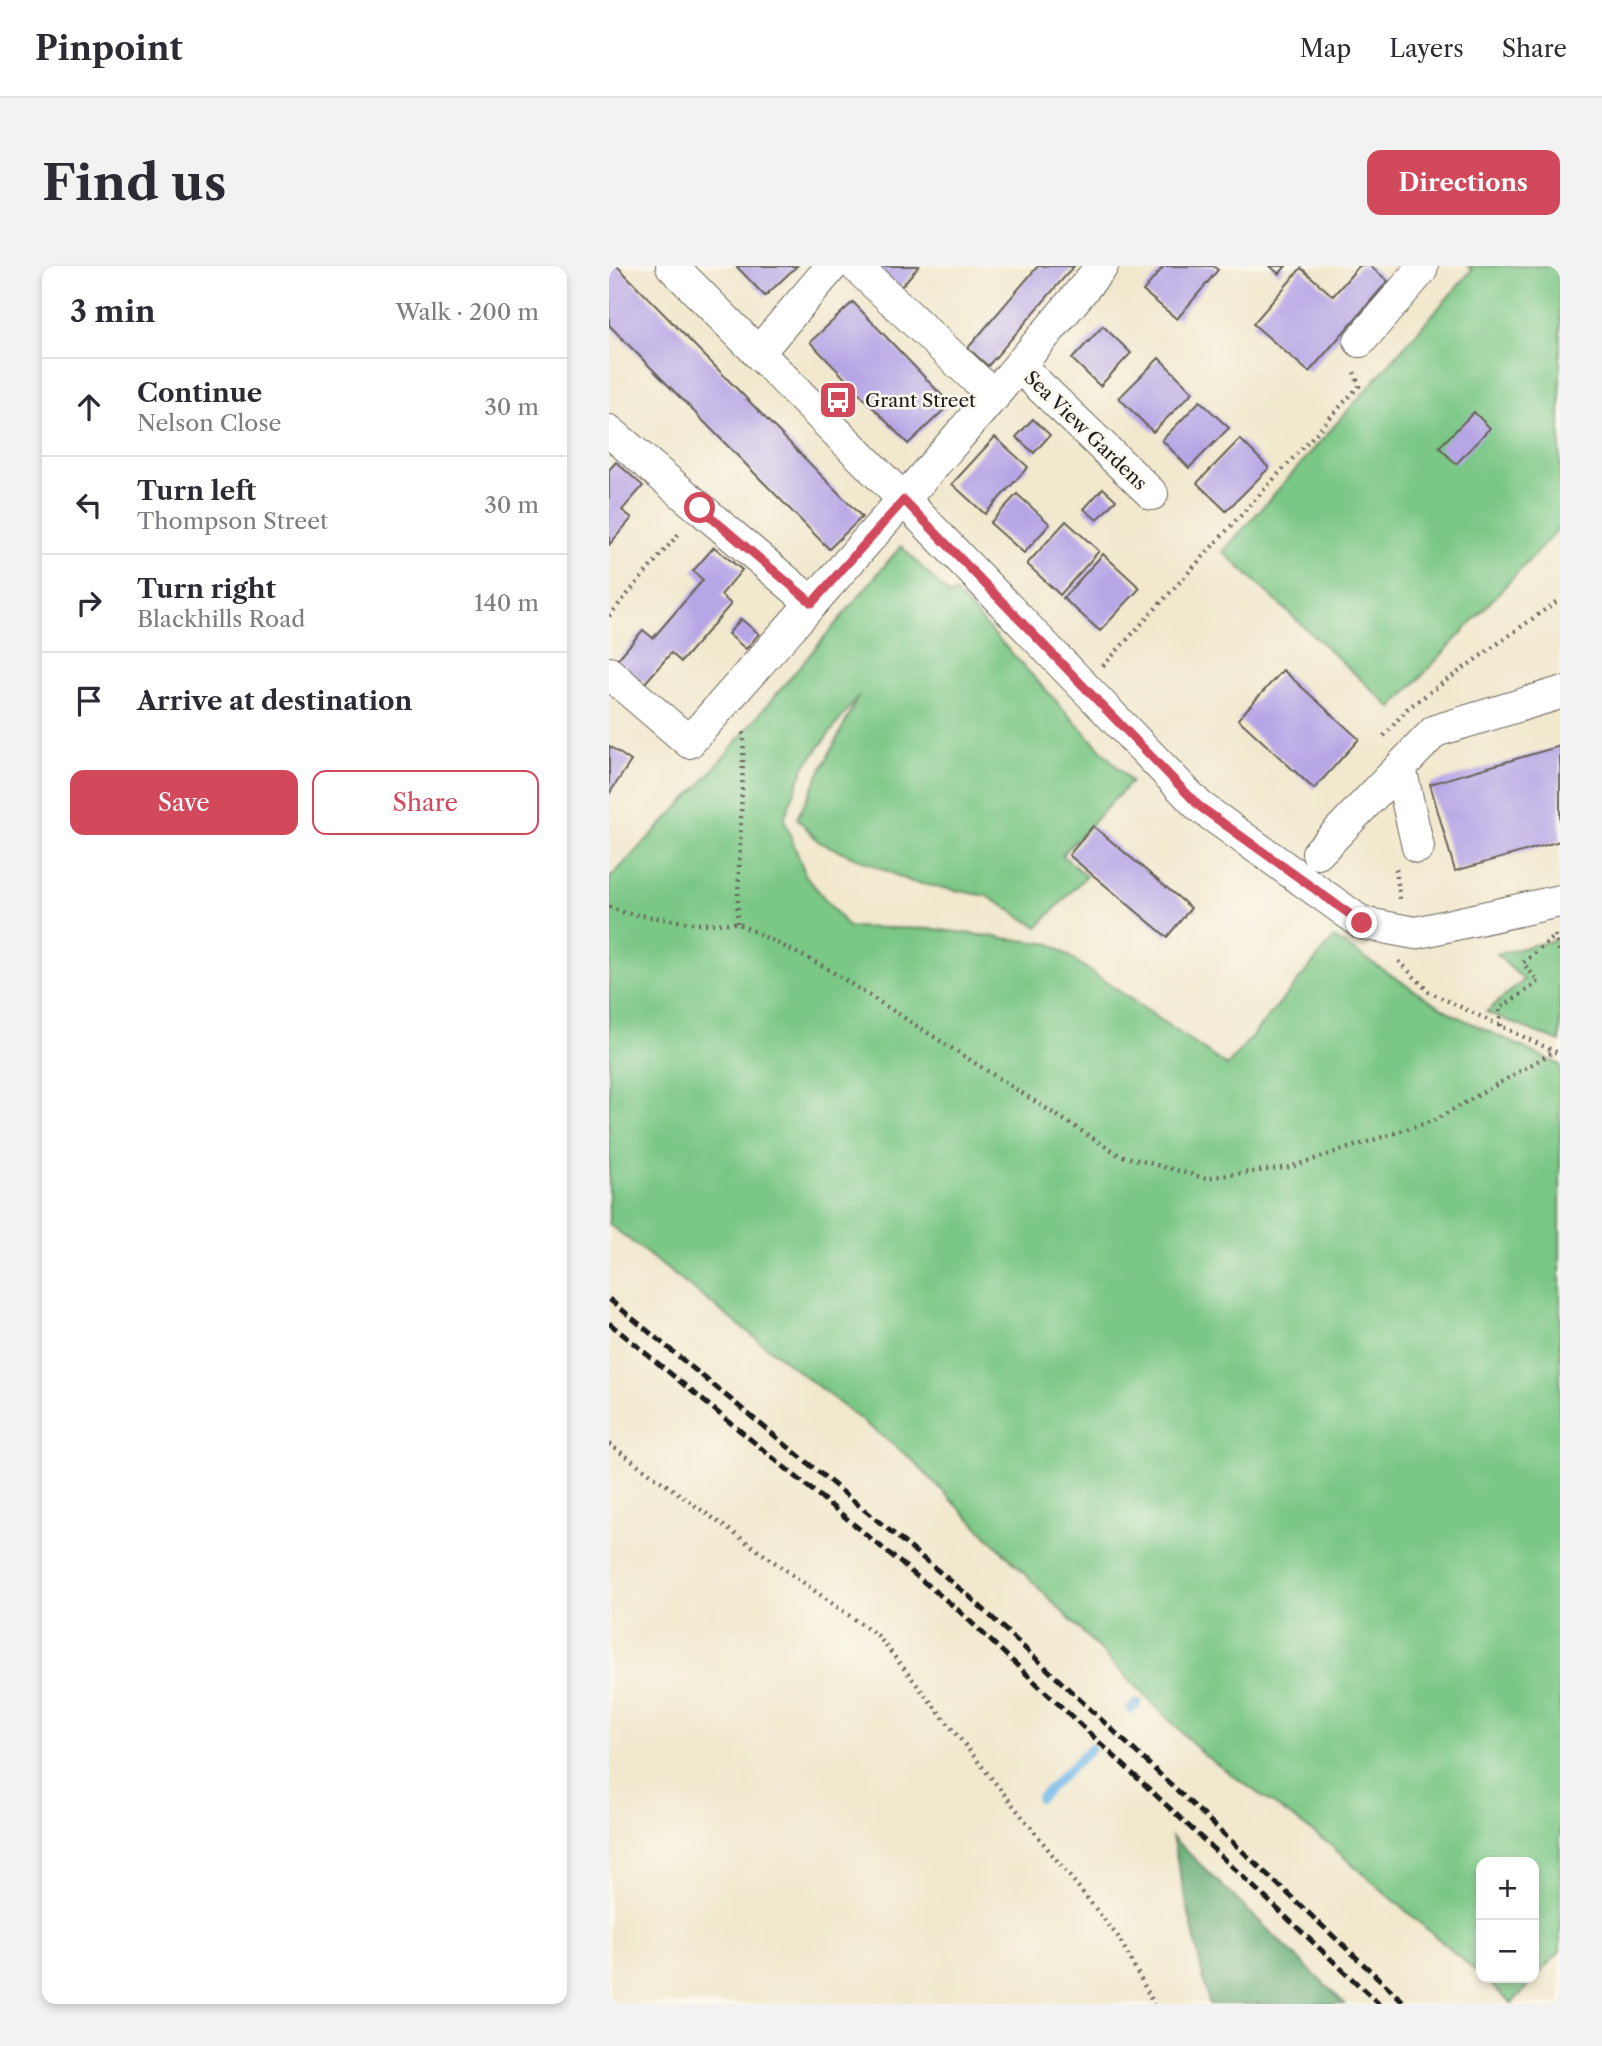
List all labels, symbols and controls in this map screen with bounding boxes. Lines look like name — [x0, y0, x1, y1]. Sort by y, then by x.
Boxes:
text: Pinpoint — [35, 28, 183, 69]
text: Map — [1300, 34, 1351, 63]
text: Layers — [1389, 34, 1464, 63]
text: Share — [1502, 34, 1567, 63]
button: Directions — [1367, 150, 1560, 215]
text: Find us — [42, 152, 226, 213]
text: 3 min — [70, 293, 156, 330]
text: Walk · 200 m — [395, 298, 539, 326]
street label: Sea View Gardens — [1020, 366, 1152, 495]
text: Continue — [137, 377, 262, 409]
bus stop icon: Grant Street — [817, 379, 859, 421]
icon: ahead — [70, 388, 108, 426]
place label: Grant Street — [865, 389, 976, 412]
text: 30 m — [484, 393, 539, 421]
text: Nelson Close — [137, 409, 281, 437]
text: Turn left — [137, 475, 256, 507]
icon: left — [70, 486, 108, 524]
text: 30 m — [484, 491, 539, 519]
route start — [684, 492, 715, 523]
text: Thompson Street — [137, 507, 328, 535]
text: Turn right — [137, 573, 276, 605]
icon: right — [70, 584, 108, 622]
text: 140 m — [474, 589, 539, 617]
text: Blackhills Road — [137, 605, 305, 633]
icon: arrive — [70, 682, 108, 720]
text: Arrive at destination — [137, 685, 412, 717]
button: Save — [70, 770, 298, 835]
button: Share — [312, 770, 539, 835]
route end — [1346, 907, 1377, 938]
map controls — [1476, 1857, 1539, 1983]
button: + — [1476, 1857, 1539, 1920]
button: − — [1476, 1920, 1539, 1983]

